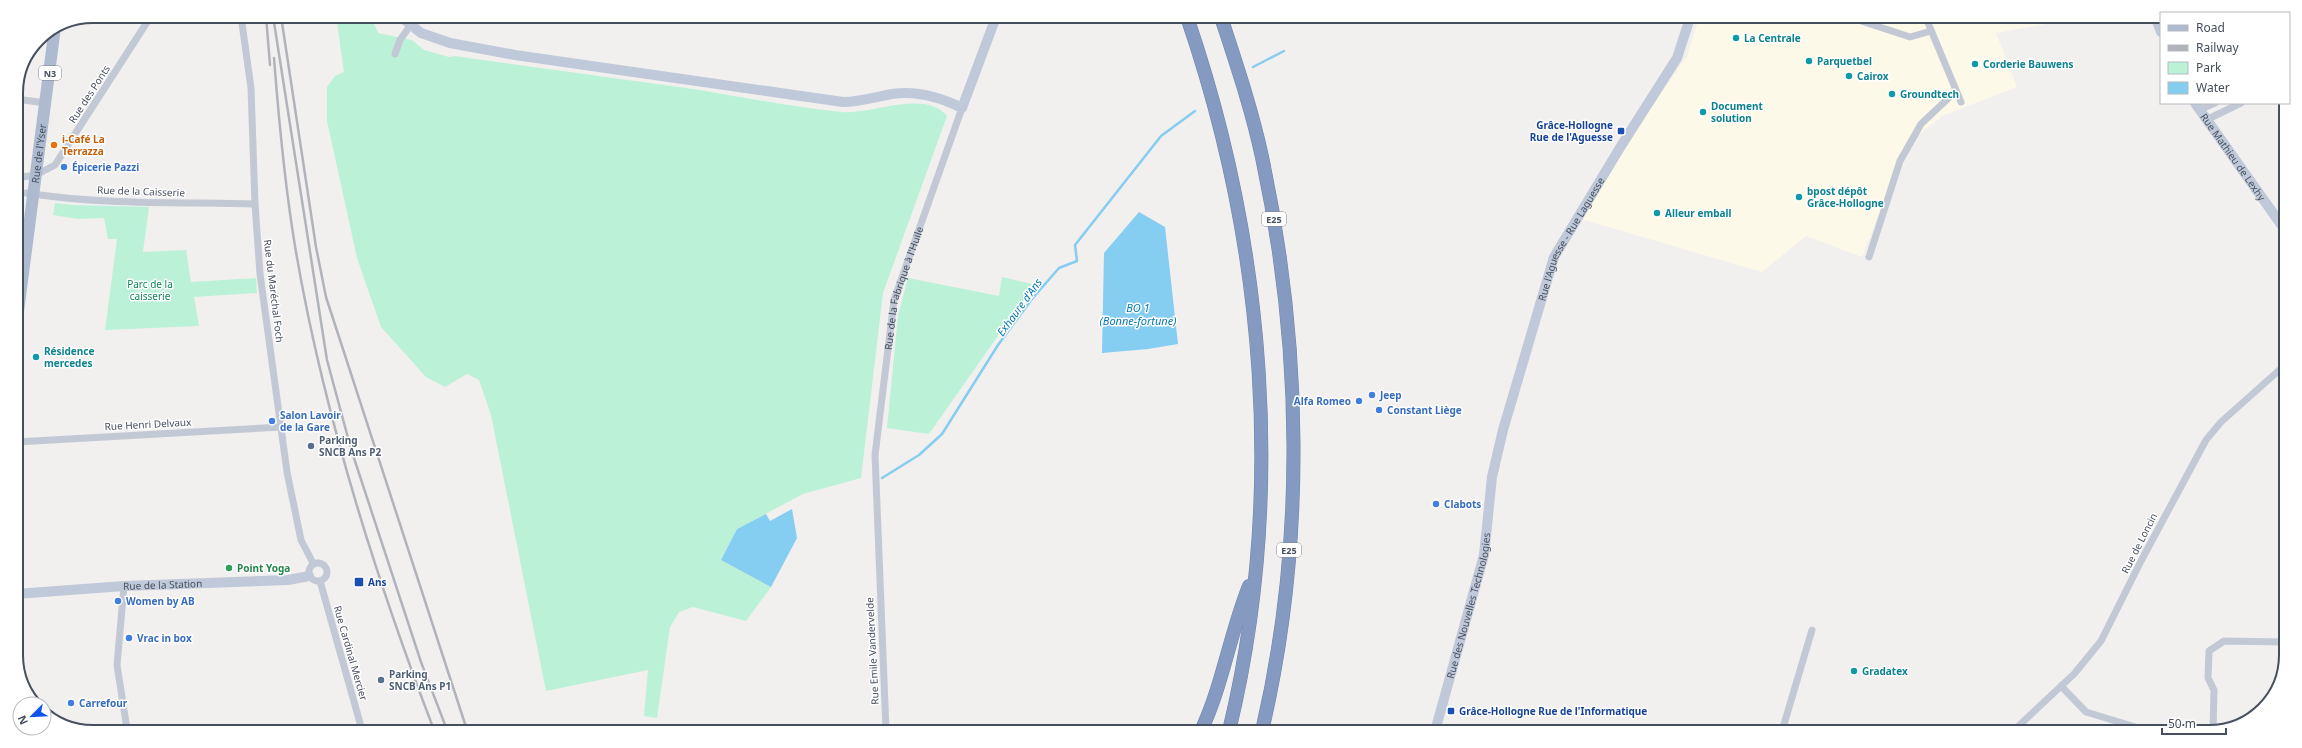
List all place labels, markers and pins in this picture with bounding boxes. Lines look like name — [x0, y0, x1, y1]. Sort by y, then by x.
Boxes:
place label: La Centrale — [1744, 31, 1801, 45]
marker: La Centrale — [1731, 33, 1741, 43]
place label: Parquetbel — [1817, 54, 1872, 68]
marker: Parquetbel — [1804, 56, 1814, 66]
place label: Corderie Bauwens — [1983, 57, 2073, 71]
marker: Corderie Bauwens — [1970, 59, 1980, 69]
place label: Cairox — [1857, 69, 1889, 83]
marker: Cairox — [1844, 71, 1854, 81]
place label: Groundtech — [1900, 87, 1959, 101]
marker: Groundtech — [1887, 89, 1897, 99]
place label: Document solution — [1711, 99, 1763, 125]
marker: Document solution — [1698, 107, 1708, 117]
place label: Grâce-Hollogne Rue de l'Aguesse — [1530, 118, 1613, 144]
marker: Grâce-Hollogne Rue de l'Aguesse — [1616, 126, 1626, 136]
place label: i-Café La Terrazza — [62, 132, 105, 158]
marker: i-Café La Terrazza — [49, 140, 59, 150]
place label: Épicerie Pazzi — [72, 160, 139, 174]
marker: Épicerie Pazzi — [59, 162, 69, 172]
place label: bpost dépôt Grâce-Hollogne — [1807, 184, 1884, 210]
marker: bpost dépôt Grâce-Hollogne — [1794, 192, 1804, 202]
place label: Alleur emball — [1665, 206, 1731, 220]
marker: Alleur emball — [1652, 208, 1662, 218]
place label: Résidence mercedes — [44, 344, 94, 370]
marker: Résidence mercedes — [31, 352, 41, 362]
place label: Jeep — [1379, 388, 1402, 402]
marker: Jeep — [1367, 390, 1377, 400]
place label: Alfa Romeo — [1294, 394, 1351, 408]
marker: Alfa Romeo — [1354, 396, 1364, 406]
place label: Constant Liège — [1387, 403, 1462, 417]
marker: Constant Liège — [1374, 405, 1384, 415]
place label: Salon Lavoir de la Gare — [280, 408, 341, 434]
marker: Salon Lavoir de la Gare — [267, 416, 277, 426]
place label: Parking SNCB Ans P2 — [319, 433, 382, 459]
marker: Parking SNCB Ans P2 — [306, 441, 316, 451]
place label: Clabots — [1444, 497, 1481, 511]
marker: Clabots — [1431, 499, 1441, 509]
place label: Point Yoga — [237, 561, 290, 575]
marker: Point Yoga — [224, 563, 234, 573]
place label: Ans — [368, 575, 386, 589]
marker: Ans — [353, 576, 365, 588]
place label: Women by AB — [126, 594, 195, 608]
marker: Women by AB — [113, 596, 123, 606]
place label: Vrac in box — [137, 631, 192, 645]
marker: Vrac in box — [124, 633, 134, 643]
place label: Gradatex — [1862, 664, 1908, 678]
marker: Gradatex — [1849, 666, 1859, 676]
place label: Parking SNCB Ans P1 — [389, 667, 451, 693]
marker: Parking SNCB Ans P1 — [376, 675, 386, 685]
place label: Carrefour — [79, 696, 128, 710]
marker: Carrefour — [66, 698, 76, 708]
place label: Grâce-Hollogne Rue de l'Informatique — [1459, 704, 1647, 718]
marker: Grâce-Hollogne Rue de l'Informatique — [1446, 706, 1456, 716]

